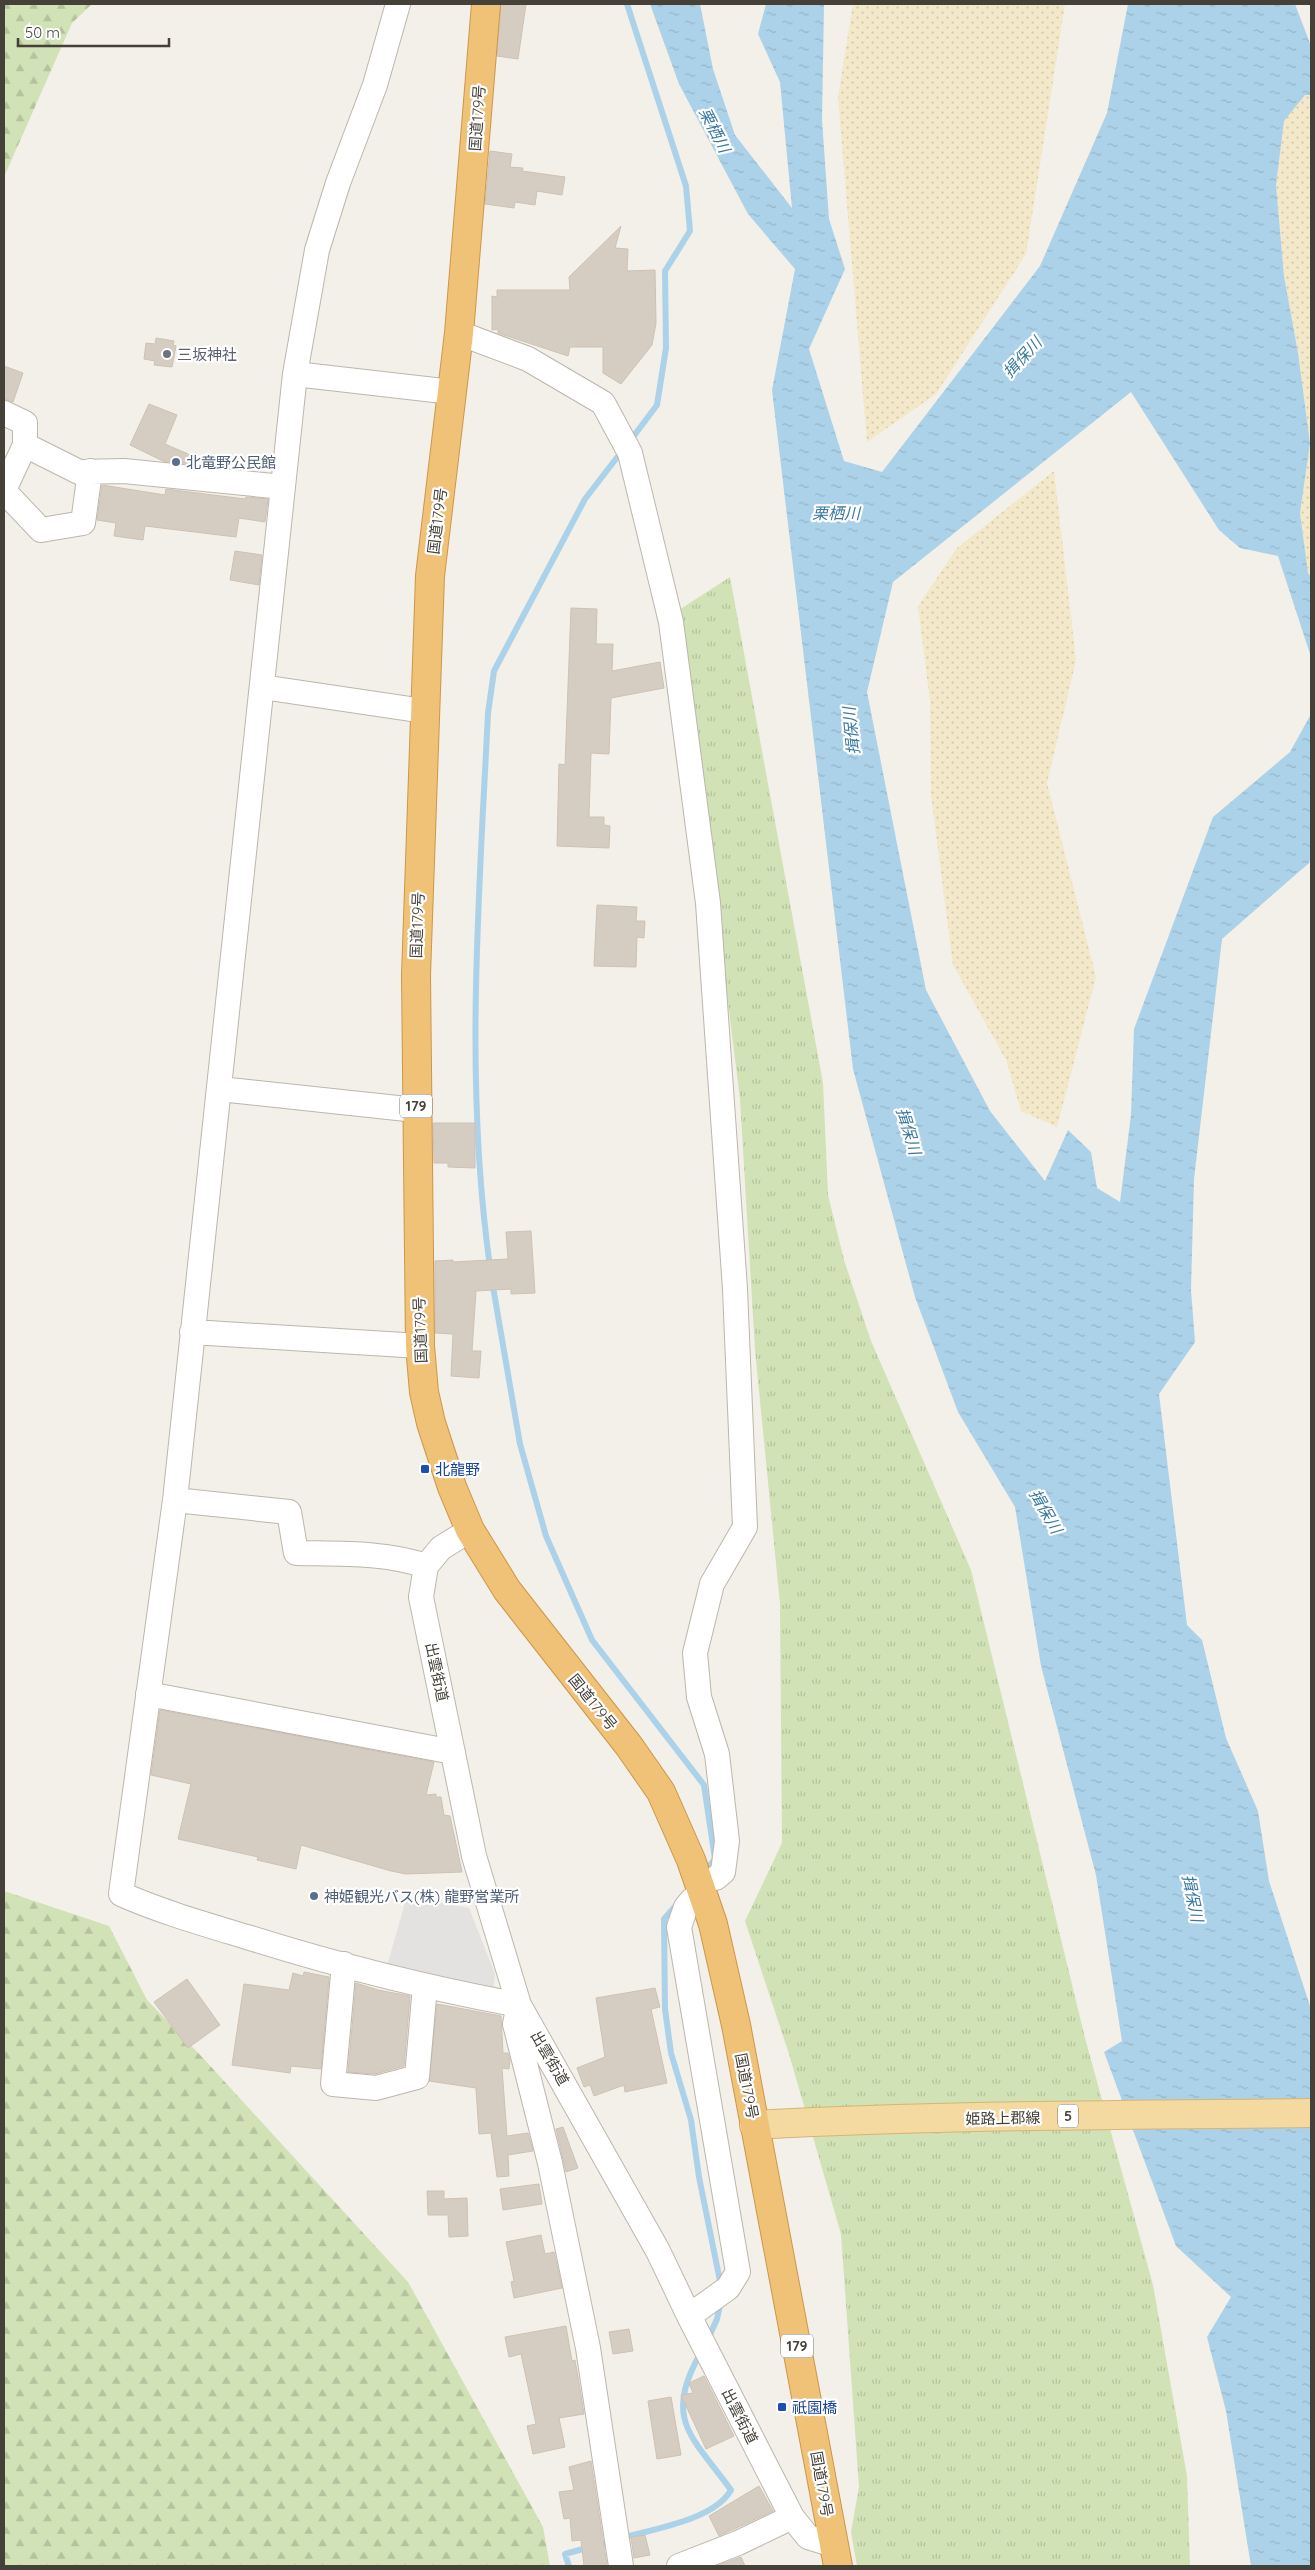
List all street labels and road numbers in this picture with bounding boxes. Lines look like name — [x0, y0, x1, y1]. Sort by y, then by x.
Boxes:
street label: 国道179号 — [465, 84, 489, 152]
street label: 国道179号 — [424, 487, 450, 555]
street label: 国道179号 — [406, 891, 428, 959]
road number: 179 — [400, 1094, 432, 1118]
street label: 国道179号 — [409, 1296, 431, 1364]
street label: 出雲街道 — [421, 1641, 453, 1703]
street label: 国道179号 — [565, 1670, 621, 1734]
street label: 出雲街道 — [527, 2027, 573, 2089]
street label: 国道179号 — [731, 2051, 763, 2121]
road number: 5 — [1058, 2104, 1078, 2128]
street label: 姫路上郡線 — [965, 2108, 1041, 2128]
road number: 179 — [781, 2334, 813, 2358]
street label: 出雲街道 — [718, 2385, 762, 2447]
street label: 国道179号 — [807, 2450, 837, 2518]

